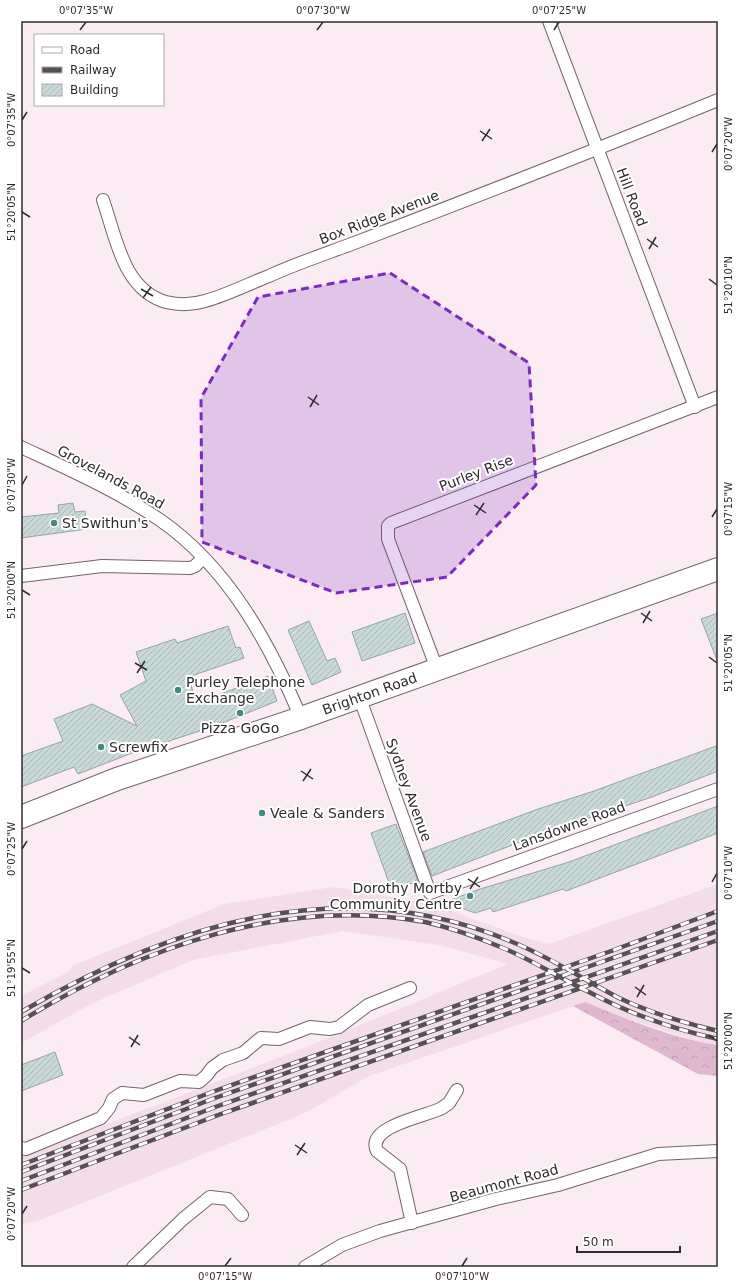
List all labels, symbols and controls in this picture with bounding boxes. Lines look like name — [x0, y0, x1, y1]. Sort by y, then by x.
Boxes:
text: 0°07'35"W — [59, 5, 113, 16]
text: 0°07'30"W — [296, 5, 350, 16]
text: 0°07'25"W — [532, 5, 586, 16]
legend — [34, 34, 164, 106]
text: Road — [70, 43, 100, 57]
text: Railway — [70, 63, 116, 77]
text: Building — [70, 83, 119, 97]
text: 0°07'35"W — [6, 93, 17, 147]
text: 0°07'20"W — [723, 117, 734, 171]
street label: Hill Road — [613, 165, 651, 229]
text: 51°20'05"N — [6, 183, 17, 241]
street label: Box Ridge Avenue — [317, 187, 441, 247]
text: 51°20'10"N — [723, 256, 734, 314]
street label: Grovelands Road — [55, 442, 167, 512]
street label: Purley Rise — [437, 452, 515, 494]
text: 0°07'30"W — [6, 458, 17, 512]
text: 0°07'15"W — [723, 482, 734, 536]
place label: St Swithun's — [62, 515, 148, 531]
marker: St Swithun's — [49, 518, 59, 528]
text: 51°20'00"N — [6, 561, 17, 619]
text: 51°20'05"N — [723, 634, 734, 692]
street label: Brighton Road — [320, 669, 419, 718]
place label: Purley Telephone Exchange — [186, 674, 305, 706]
marker: Purley Telephone Exchange — [173, 685, 183, 695]
marker: Pizza GoGo — [235, 708, 245, 718]
place label: Pizza GoGo — [201, 720, 279, 736]
street label: Sydney Avenue — [383, 736, 435, 844]
place label: Screwfix — [109, 739, 168, 755]
marker: Screwfix — [96, 742, 106, 752]
street label: Lansdowne Road — [511, 798, 627, 854]
place label: Veale & Sanders — [270, 805, 385, 821]
marker: Veale & Sanders — [257, 808, 267, 818]
text: 0°07'25"W — [6, 822, 17, 876]
text: 0°07'10"W — [723, 846, 734, 900]
place label: Dorothy Mortby Community Centre — [330, 880, 462, 912]
marker: Dorothy Mortby Community Centre — [465, 891, 475, 901]
text: 51°19'55"N — [6, 939, 17, 997]
text: 51°20'00"N — [723, 1012, 734, 1070]
street label: Beaumont Road — [448, 1161, 560, 1205]
text: 0°07'20"W — [6, 1187, 17, 1241]
scale bar — [577, 1228, 680, 1254]
text: 50 m — [583, 1235, 614, 1249]
text: 0°07'15"W — [198, 1271, 252, 1282]
text: 0°07'10"W — [435, 1271, 489, 1282]

